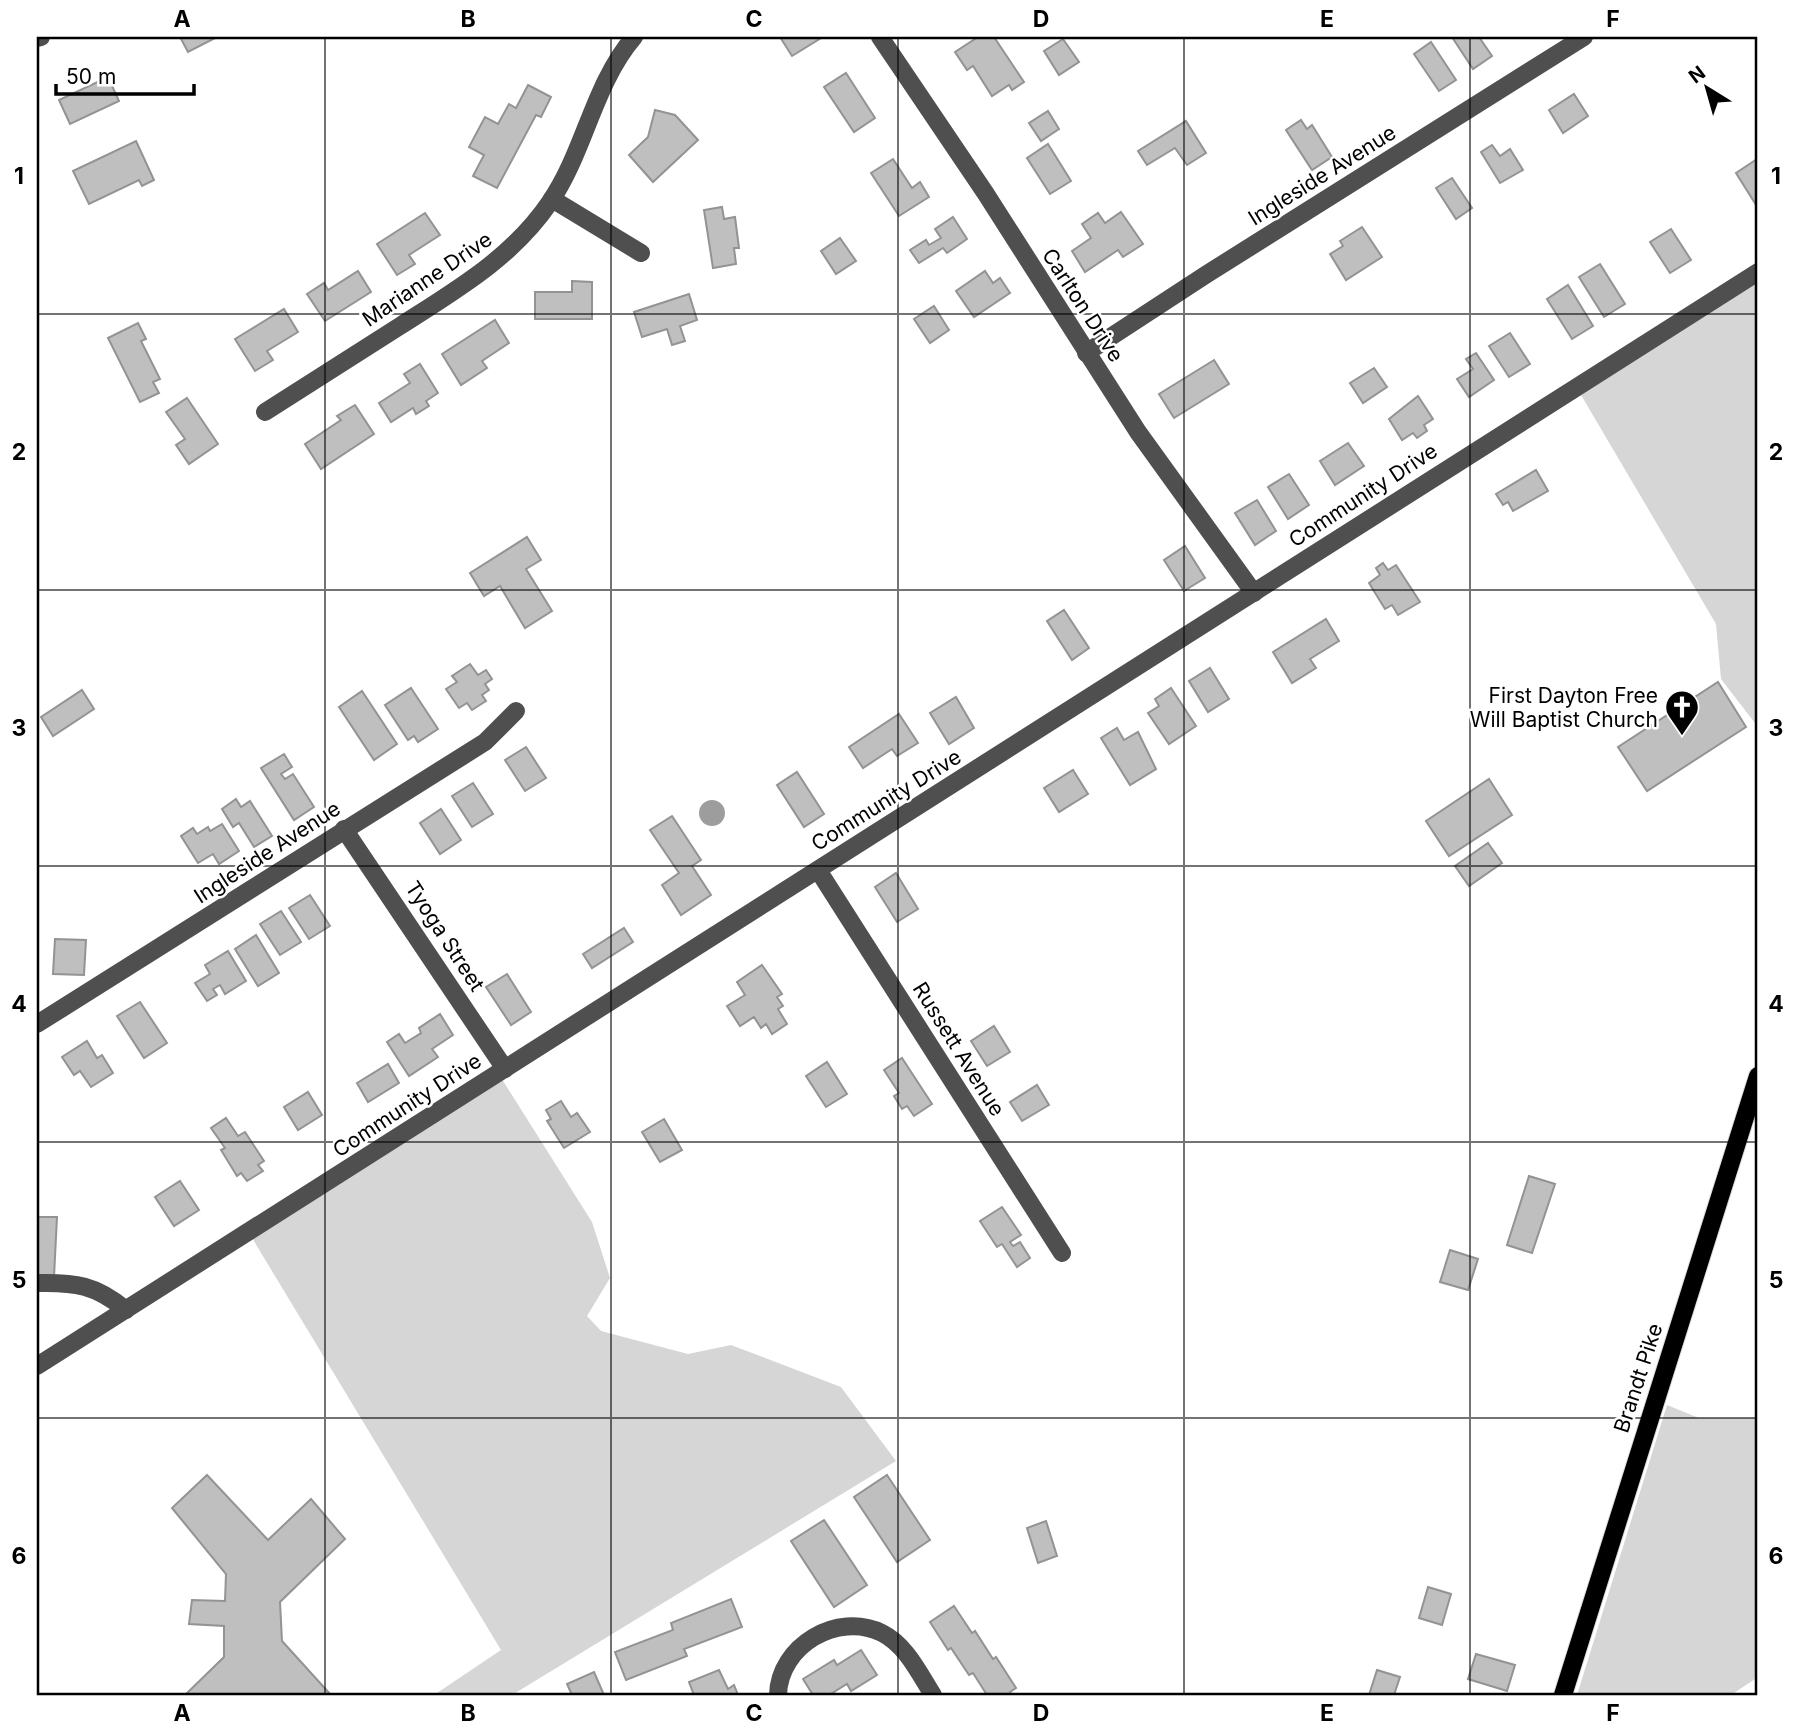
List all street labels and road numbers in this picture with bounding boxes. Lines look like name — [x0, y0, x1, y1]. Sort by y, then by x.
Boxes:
street label: Ingleside Avenue — [1244, 120, 1400, 230]
street label: Marianne Drive — [357, 226, 497, 332]
street label: Carlton Drive — [1037, 243, 1129, 367]
street label: Community Drive — [1284, 438, 1442, 552]
street label: Community Drive — [807, 744, 965, 856]
street label: Ingleside Avenue — [189, 795, 345, 909]
street label: Tyoga Street — [400, 876, 490, 996]
street label: Russett Avenue — [908, 977, 1010, 1121]
street label: Community Drive — [328, 1048, 486, 1162]
street label: Brandt Pike — [1609, 1320, 1667, 1436]

